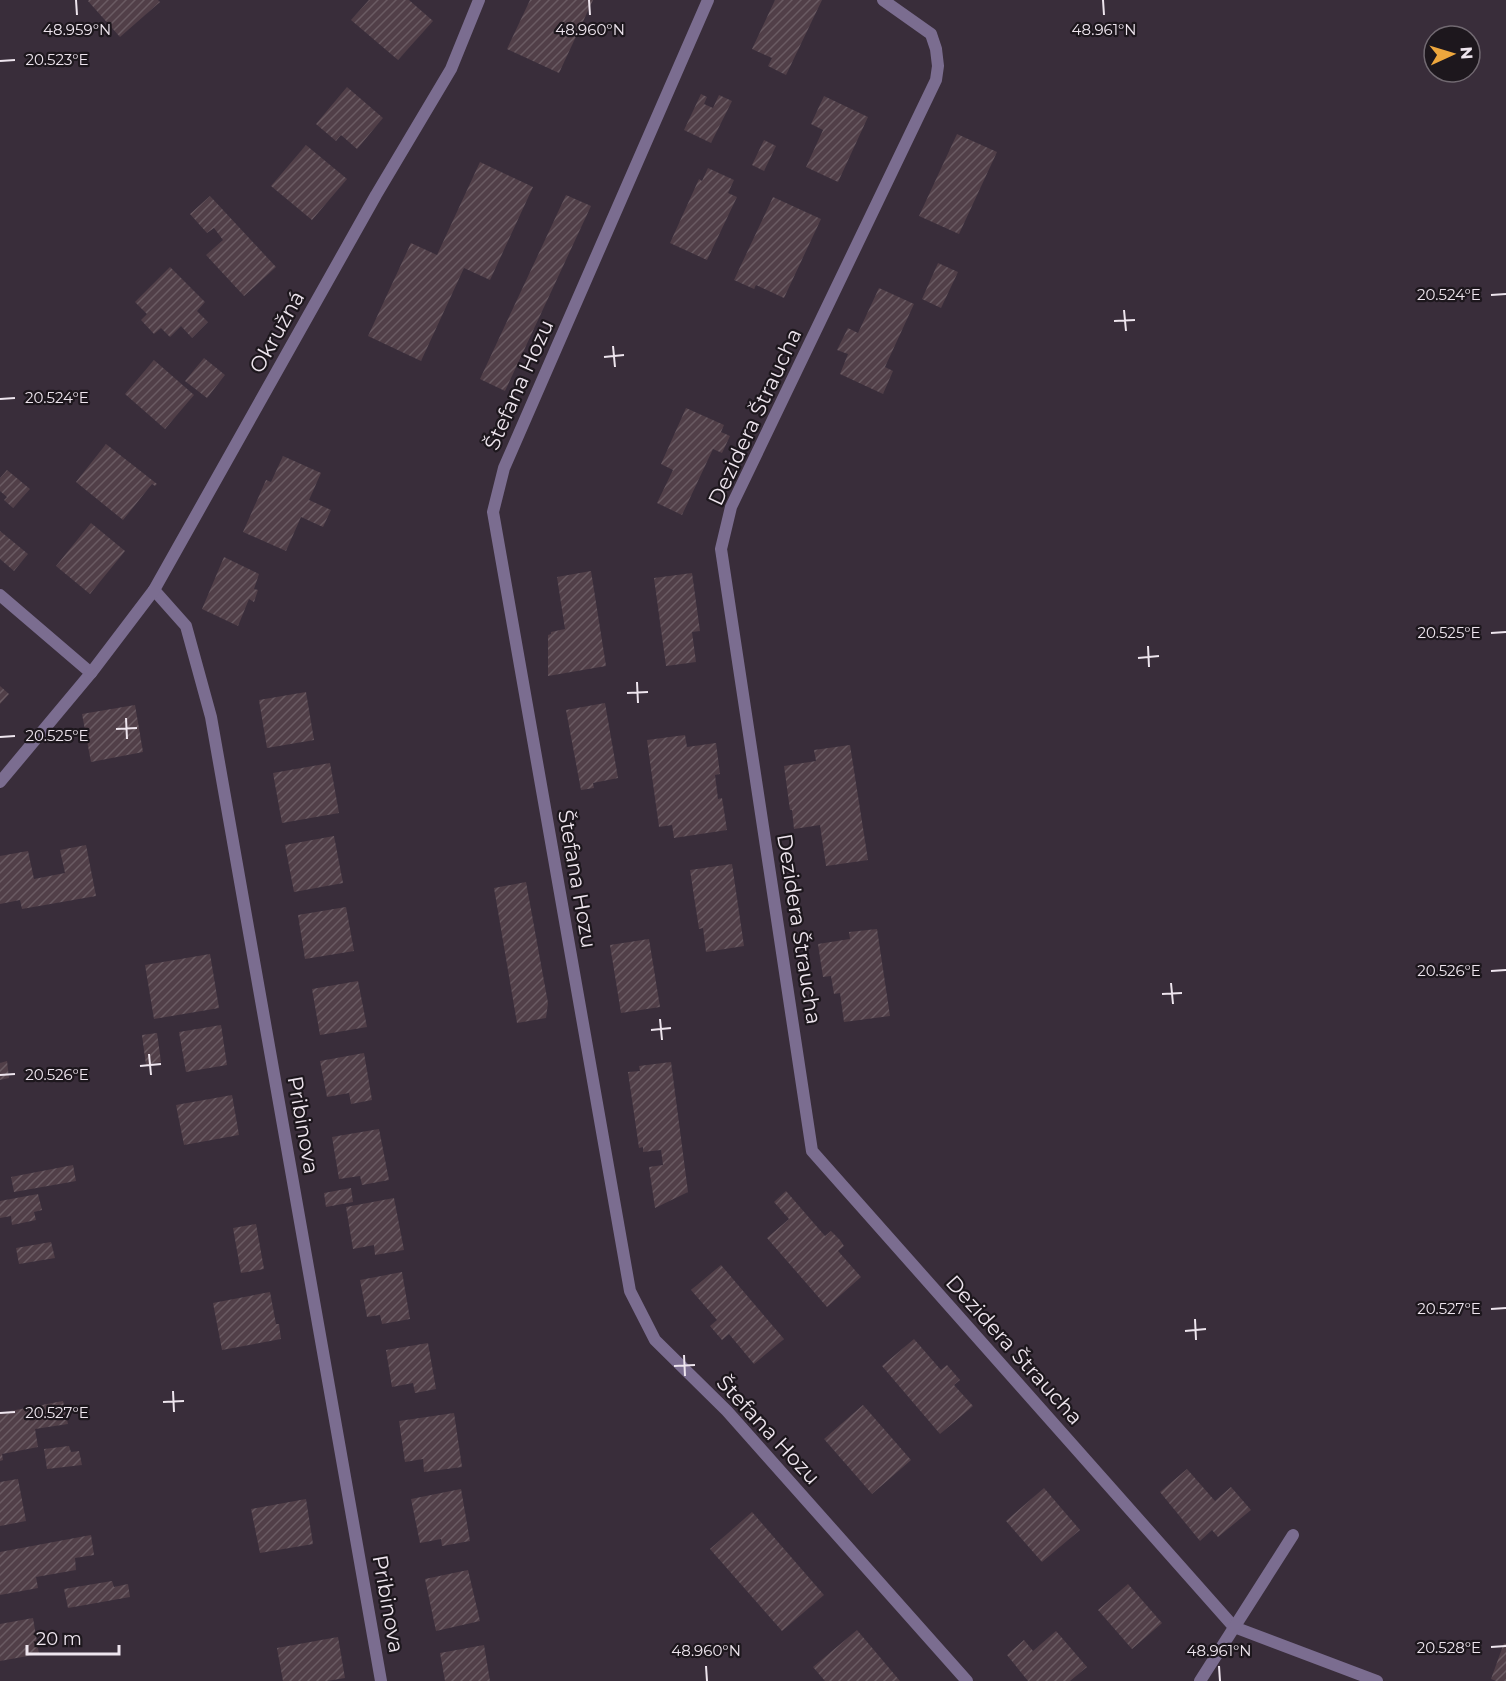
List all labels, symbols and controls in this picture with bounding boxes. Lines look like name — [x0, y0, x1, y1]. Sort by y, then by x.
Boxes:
text: 48.959°N — [43, 20, 111, 39]
text: 48.960°N — [555, 20, 625, 39]
text: 48.961°N — [1071, 20, 1137, 39]
north arrow — [1422, 24, 1482, 84]
text: N — [1457, 46, 1476, 60]
text: 20.523°E — [26, 50, 88, 69]
text: 20.524°E — [1417, 285, 1481, 304]
street label: Okružná — [244, 286, 309, 377]
street label: Štefana Hozu — [479, 316, 558, 454]
street label: Dezidera Štraucha — [703, 324, 807, 509]
text: 20.524°E — [25, 388, 89, 407]
text: 20.525°E — [1418, 623, 1480, 642]
text: 20.525°E — [26, 726, 88, 745]
street label: Štefana Hozu — [553, 808, 602, 950]
street label: Dezidera Štraucha — [772, 832, 827, 1026]
text: 20.526°E — [1417, 961, 1481, 980]
text: 20.526°E — [25, 1065, 89, 1084]
street label: Pribinova — [283, 1074, 324, 1176]
street label: Dezidera Štraucha — [941, 1270, 1088, 1430]
text: 20.527°E — [1417, 1299, 1481, 1318]
street label: Štefana Hozu — [711, 1370, 825, 1489]
text: 20.527°E — [25, 1403, 89, 1422]
street label: Pribinova — [368, 1553, 409, 1655]
scale bar — [27, 1618, 118, 1656]
text: 20 m — [36, 1628, 82, 1650]
text: 20.528°E — [1417, 1638, 1481, 1657]
text: 48.960°N — [671, 1641, 741, 1660]
text: 48.961°N — [1186, 1641, 1252, 1660]

